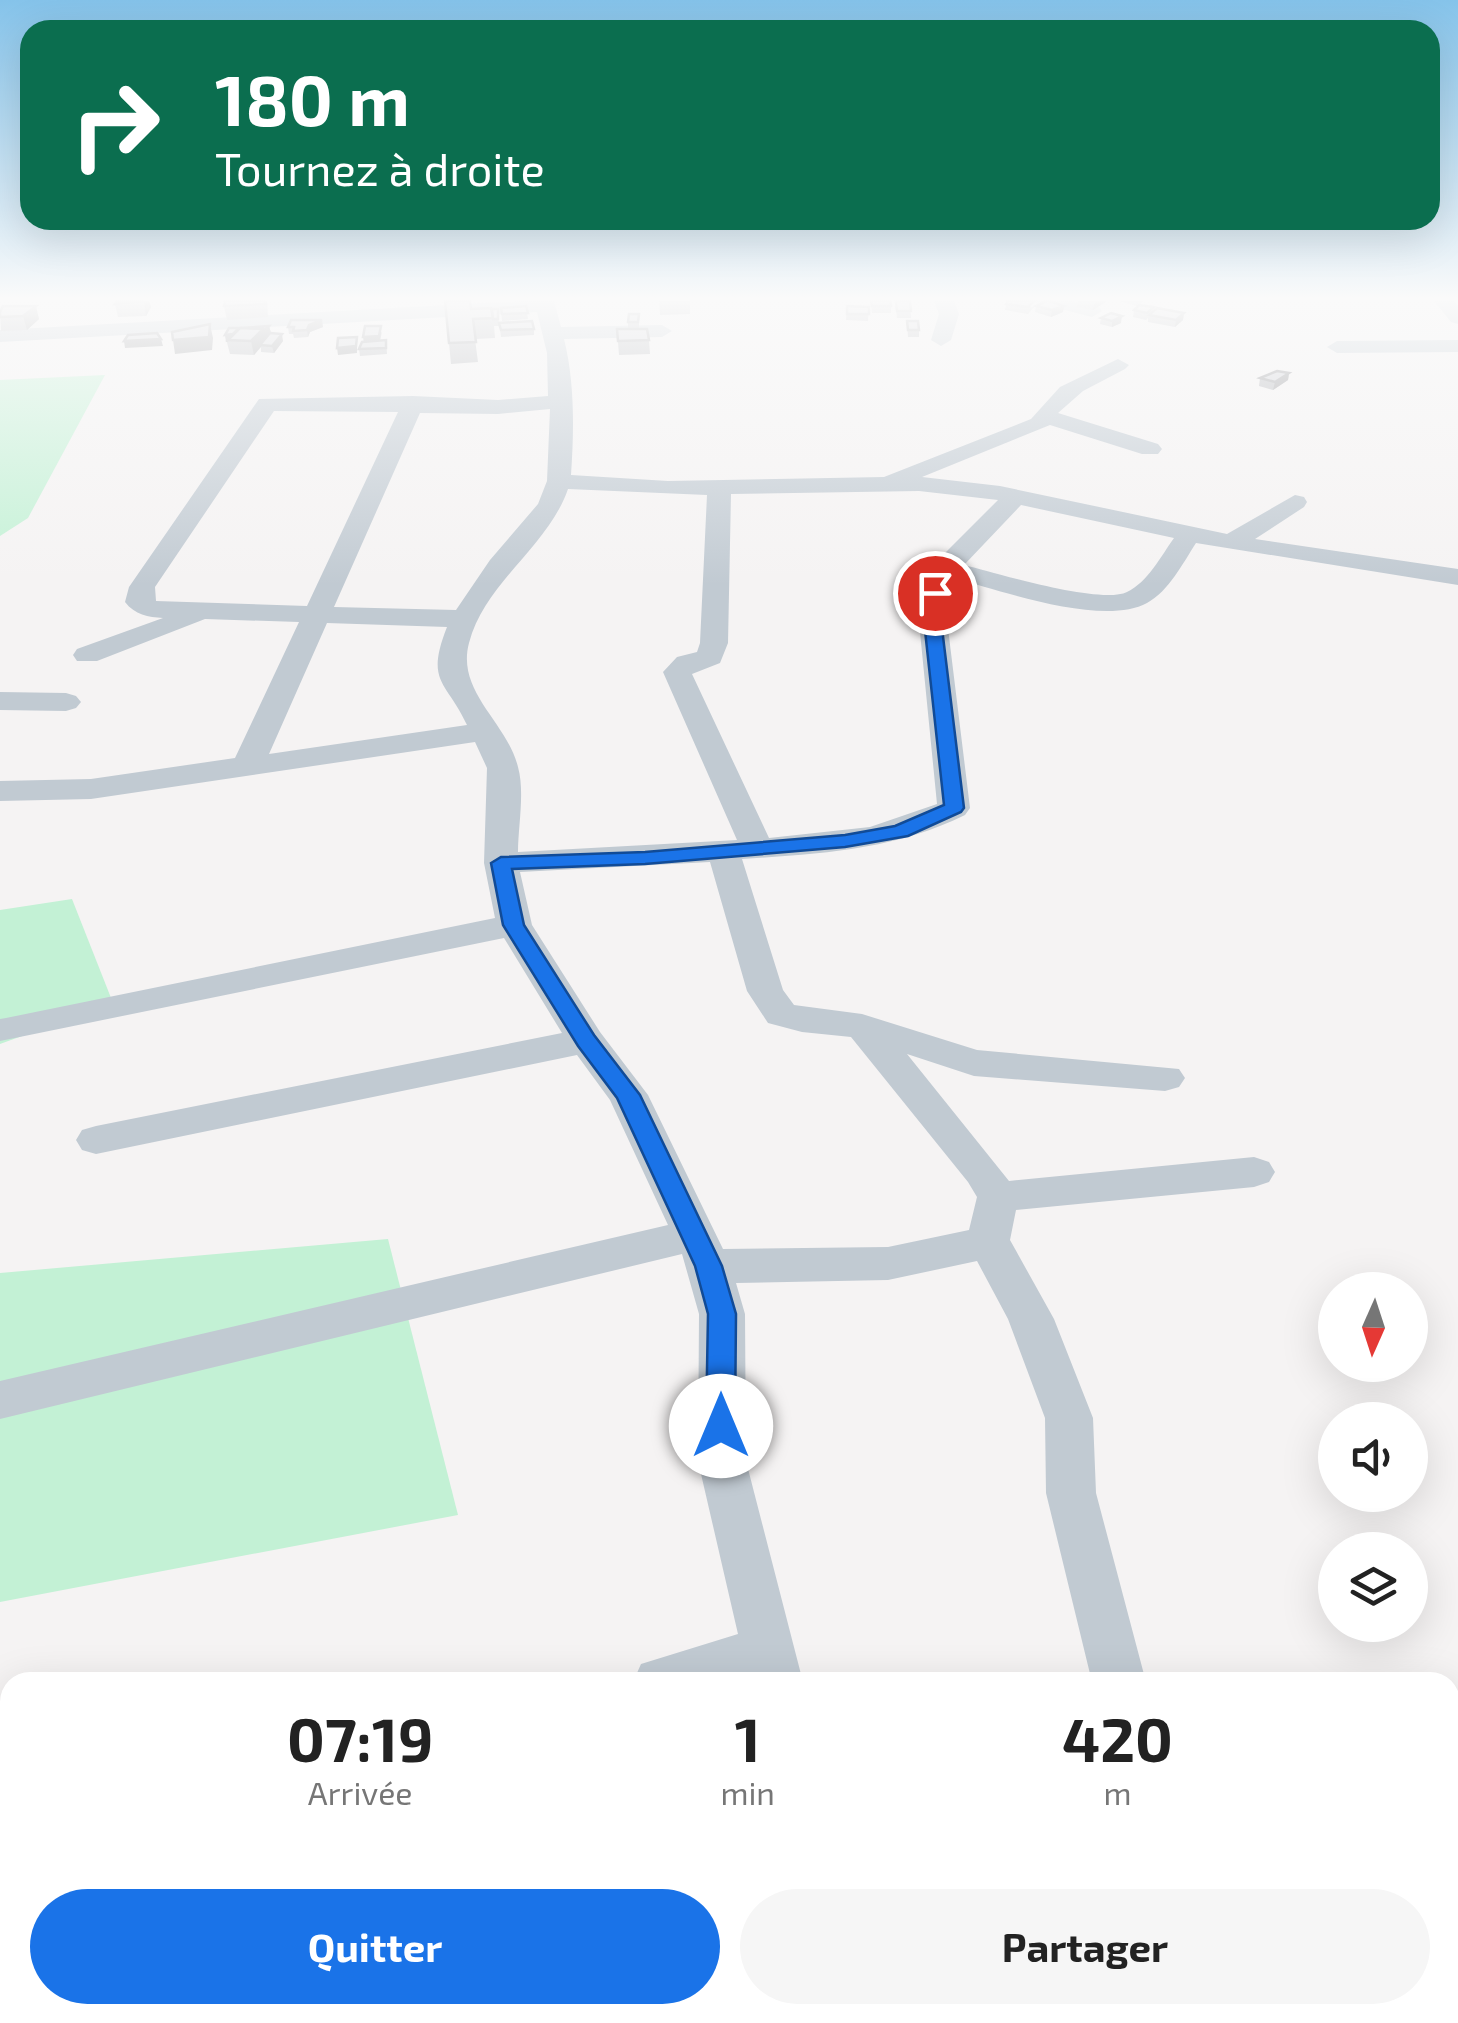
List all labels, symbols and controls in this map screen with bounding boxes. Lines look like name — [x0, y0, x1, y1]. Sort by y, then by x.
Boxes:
text: 180 m — [215, 56, 410, 140]
icon: right — [50, 60, 180, 190]
text: Tournez à droite — [215, 141, 545, 195]
pin — [893, 551, 978, 636]
icon: arrive — [908, 566, 963, 621]
north arrow — [1318, 1272, 1428, 1382]
map controls — [1318, 1272, 1428, 1642]
position arrow — [669, 1374, 773, 1478]
button: sound — [1318, 1402, 1428, 1512]
button: layers — [1318, 1532, 1428, 1642]
text: 07:19 — [287, 1702, 433, 1774]
text: 1 — [735, 1702, 761, 1774]
text: 420 — [1062, 1702, 1173, 1774]
text: Arrivée — [308, 1773, 413, 1811]
text: min — [720, 1773, 775, 1811]
text: m — [1103, 1773, 1131, 1811]
button: Quitter — [30, 1889, 720, 2004]
button: Partager — [740, 1889, 1430, 2004]

